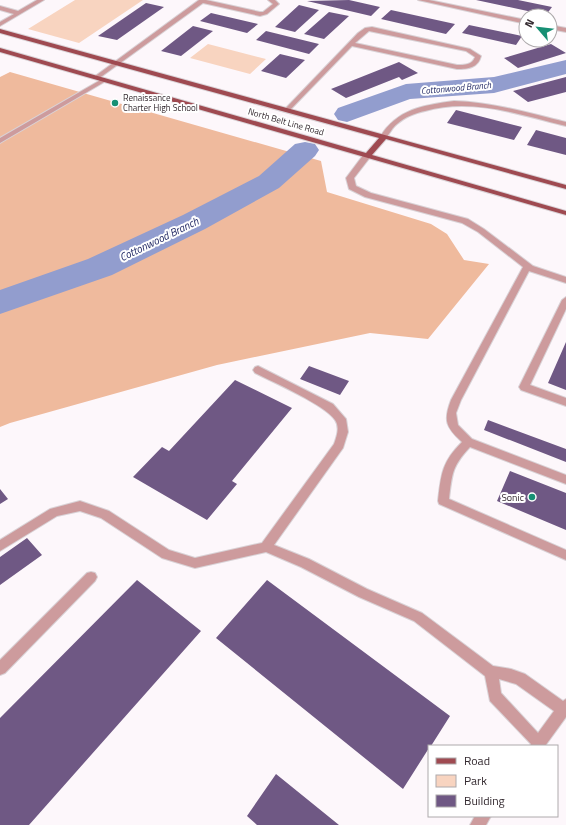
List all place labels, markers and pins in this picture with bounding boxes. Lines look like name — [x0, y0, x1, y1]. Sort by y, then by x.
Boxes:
place label: Renaissance Charter High School — [123, 91, 198, 114]
marker: Renaissance Charter High School — [110, 98, 120, 108]
place label: Sonic — [501, 490, 524, 505]
marker: Sonic — [527, 492, 537, 502]

